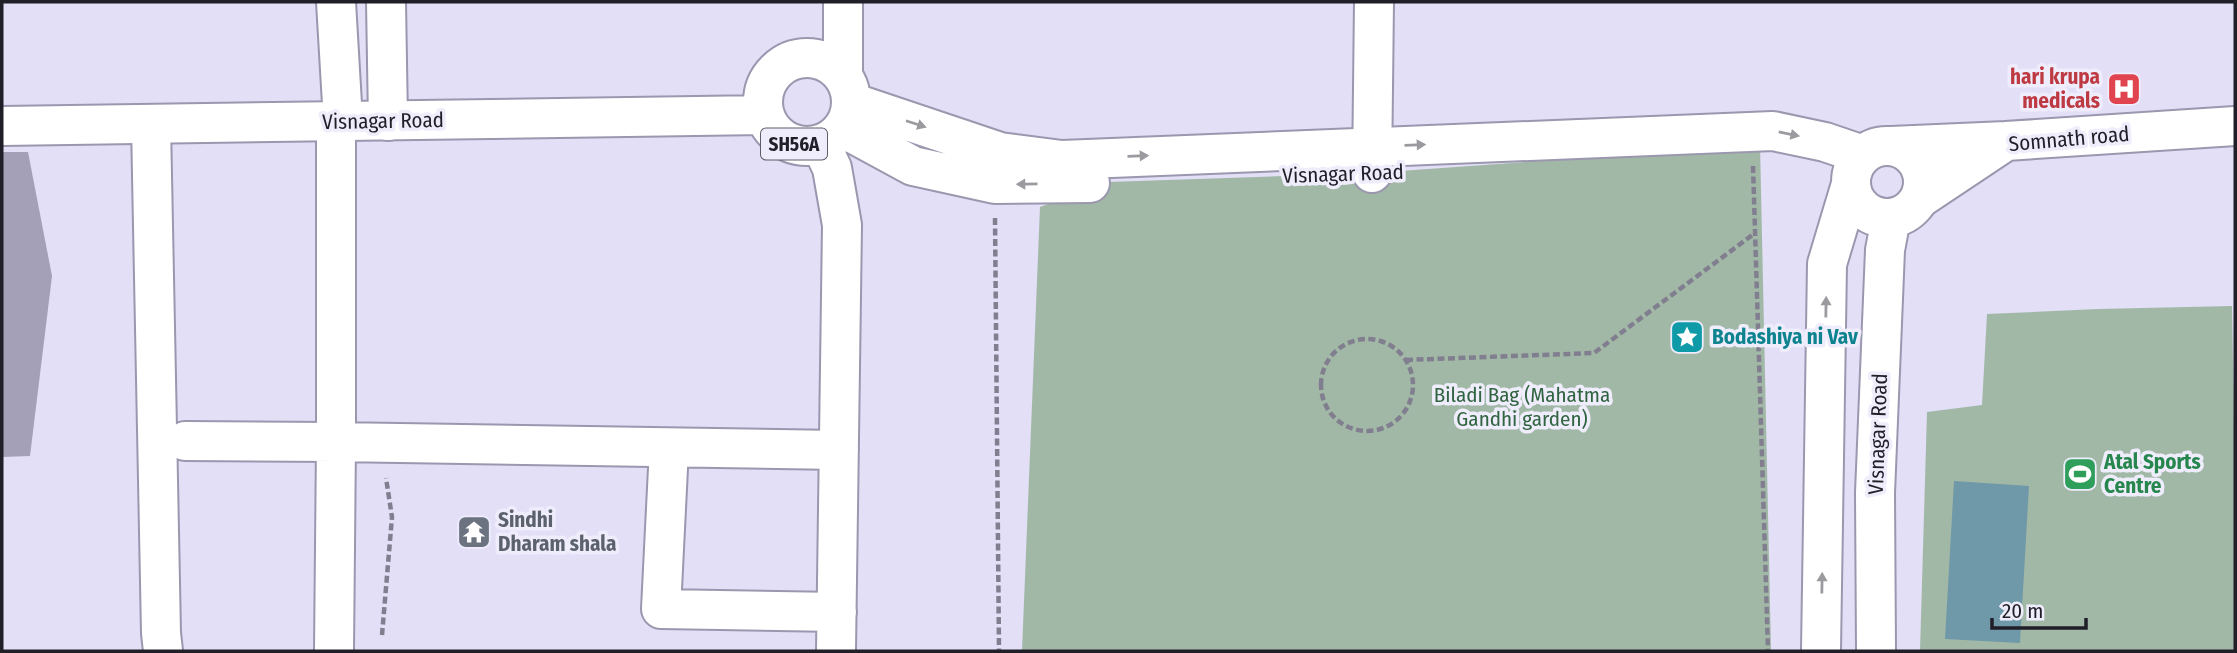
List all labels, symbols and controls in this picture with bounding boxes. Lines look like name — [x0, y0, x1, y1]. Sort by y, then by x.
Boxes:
place label: hari krupa medicals — [2010, 64, 2100, 114]
hospital icon: hari krupa medicals — [2105, 70, 2143, 108]
street label: Visnagar Road — [322, 107, 444, 135]
one-way arrow — [906, 119, 927, 130]
street label: Somnath road — [2008, 121, 2130, 157]
road number: SH56A — [761, 128, 827, 160]
one-way arrow — [1778, 129, 1800, 140]
one-way arrow — [1404, 140, 1426, 151]
one-way arrow — [1128, 151, 1150, 162]
street label: Visnagar Road — [1282, 159, 1404, 189]
one-way arrow — [1016, 178, 1038, 190]
one-way arrow — [1820, 295, 1831, 317]
place icon: Bodashiya ni Vav — [1668, 318, 1706, 356]
place label: Bodashiya ni Vav — [1712, 324, 1858, 350]
street label: Visnagar Road — [1863, 373, 1893, 495]
park label: Biladi Bag (Mahatma Gandhi garden) — [1434, 382, 1610, 432]
place label: Atal Sports Centre — [2103, 449, 2201, 499]
sports icon: Atal Sports Centre — [2061, 455, 2099, 493]
place label: Sindhi Dharam shala — [498, 507, 616, 557]
temple icon: Sindhi Dharam shala — [455, 513, 493, 551]
one-way arrow — [1816, 572, 1828, 594]
scale bar — [1992, 586, 2086, 630]
text: 20 m — [2002, 598, 2043, 624]

